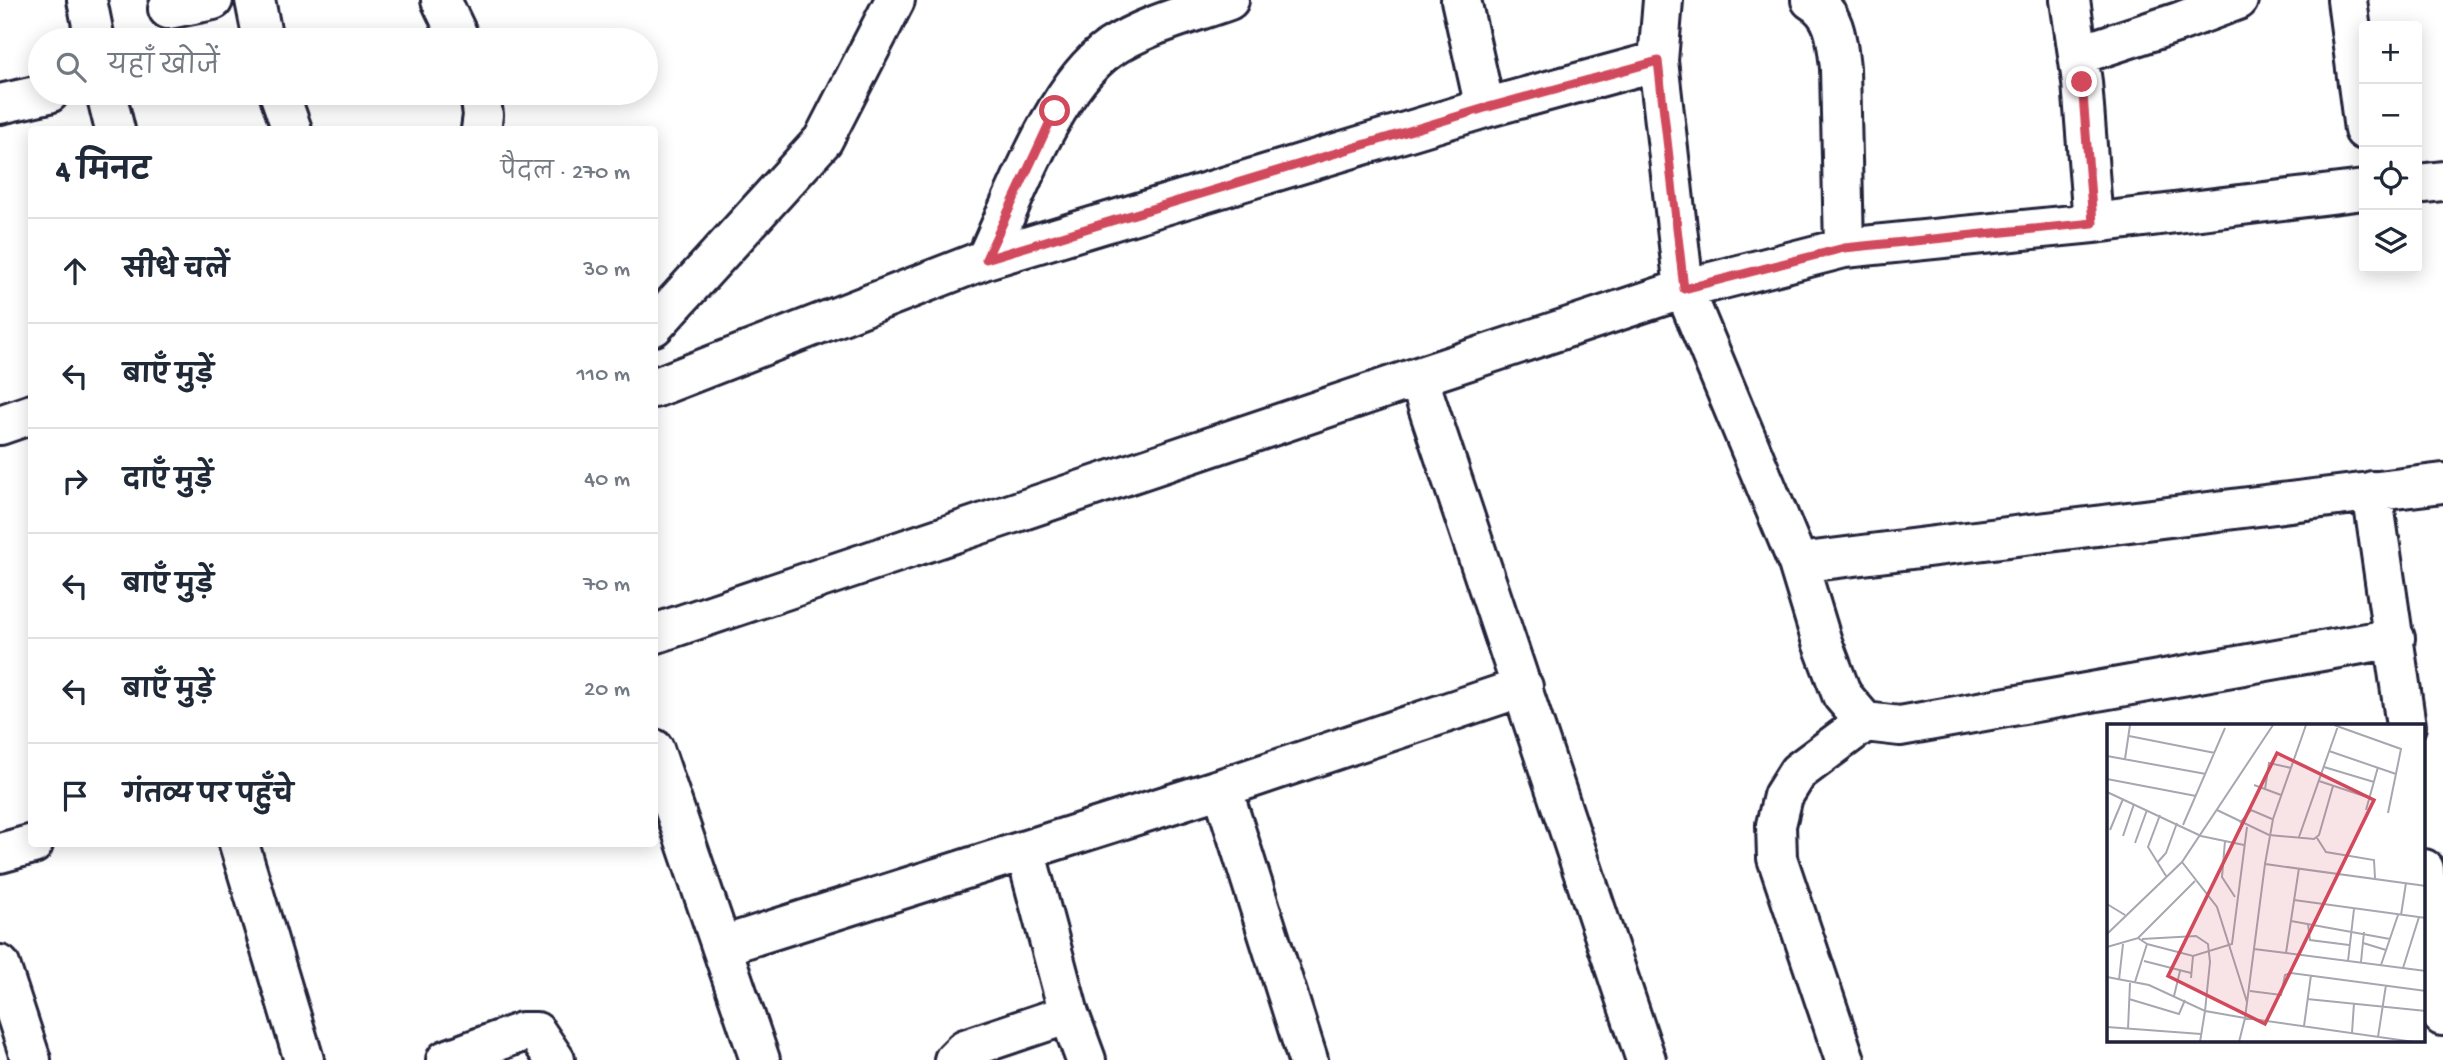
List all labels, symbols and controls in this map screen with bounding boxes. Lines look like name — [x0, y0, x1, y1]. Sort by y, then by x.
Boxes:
map controls — [2359, 21, 2422, 273]
button: + — [2359, 21, 2422, 84]
search box — [28, 28, 658, 105]
icon: search — [52, 48, 90, 86]
text: यहाँ खोजें — [108, 53, 219, 84]
route end — [2066, 66, 2097, 97]
button: − — [2359, 84, 2422, 147]
route start — [1039, 95, 1070, 126]
button: locate — [2359, 147, 2422, 210]
text: 4 मिनट — [56, 156, 150, 191]
text: पैदल · 270 m — [501, 160, 630, 187]
button: layers — [2359, 210, 2422, 273]
icon: ahead — [56, 252, 94, 290]
text: सीधे चलें — [123, 257, 229, 288]
text: 30 m — [583, 257, 630, 284]
icon: left — [56, 357, 94, 395]
text: बाएँ मुड़ें — [123, 362, 214, 393]
text: 110 m — [577, 362, 630, 389]
icon: right — [56, 462, 94, 500]
text: दाएँ मुड़ें — [123, 467, 213, 498]
text: 40 m — [584, 467, 630, 494]
icon: left — [56, 567, 94, 605]
text: बाएँ मुड़ें — [123, 572, 214, 603]
text: 70 m — [583, 572, 630, 599]
icon: left — [56, 672, 94, 710]
text: बाएँ मुड़ें — [123, 677, 214, 708]
text: 20 m — [584, 677, 630, 704]
inset map — [2107, 724, 2426, 1042]
icon: arrive — [56, 777, 94, 815]
text: गंतव्य पर पहुँचे — [123, 782, 293, 813]

